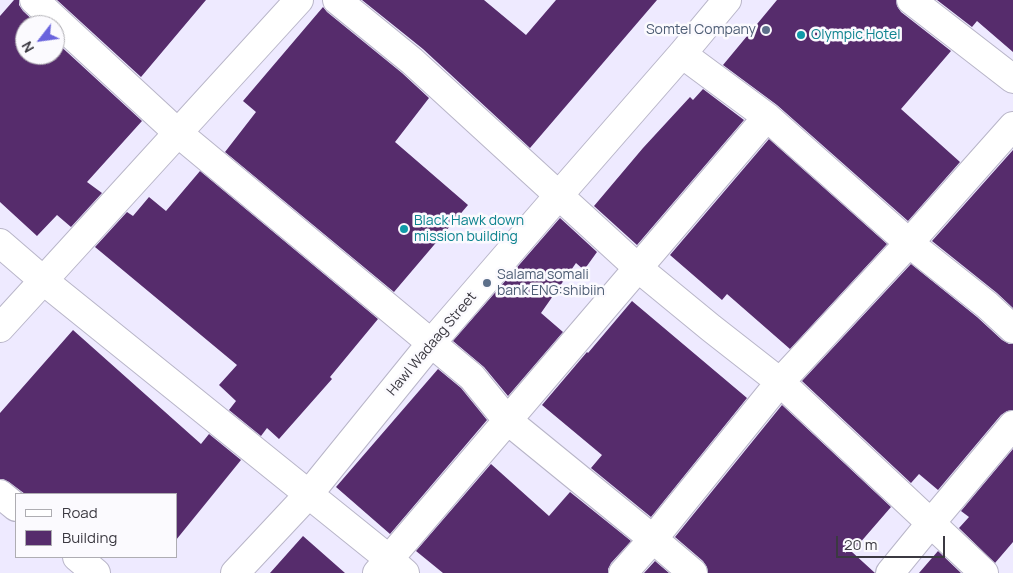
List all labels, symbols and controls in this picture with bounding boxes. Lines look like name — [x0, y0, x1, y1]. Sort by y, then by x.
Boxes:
north arrow — [15, 15, 65, 65]
place label: Somtel Company — [646, 22, 756, 38]
marker: Somtel Company — [760, 24, 772, 36]
place label: Olympic Hotel — [811, 27, 900, 43]
marker: Olympic Hotel — [795, 29, 807, 41]
text: N — [17, 38, 38, 56]
place label: Black Hawk down mission building — [414, 213, 524, 246]
marker: Black Hawk down mission building — [398, 223, 410, 235]
place label: Salama somali bank ENG:shibiin — [497, 267, 605, 300]
marker: Salama somali bank ENG:shibiin — [481, 277, 493, 289]
street label: Hawl Wadaag Street — [384, 289, 480, 399]
legend — [15, 493, 178, 558]
text: Road — [62, 502, 98, 523]
scale bar — [838, 526, 947, 558]
text: Building — [62, 527, 117, 548]
text: 20 m — [844, 534, 877, 555]

